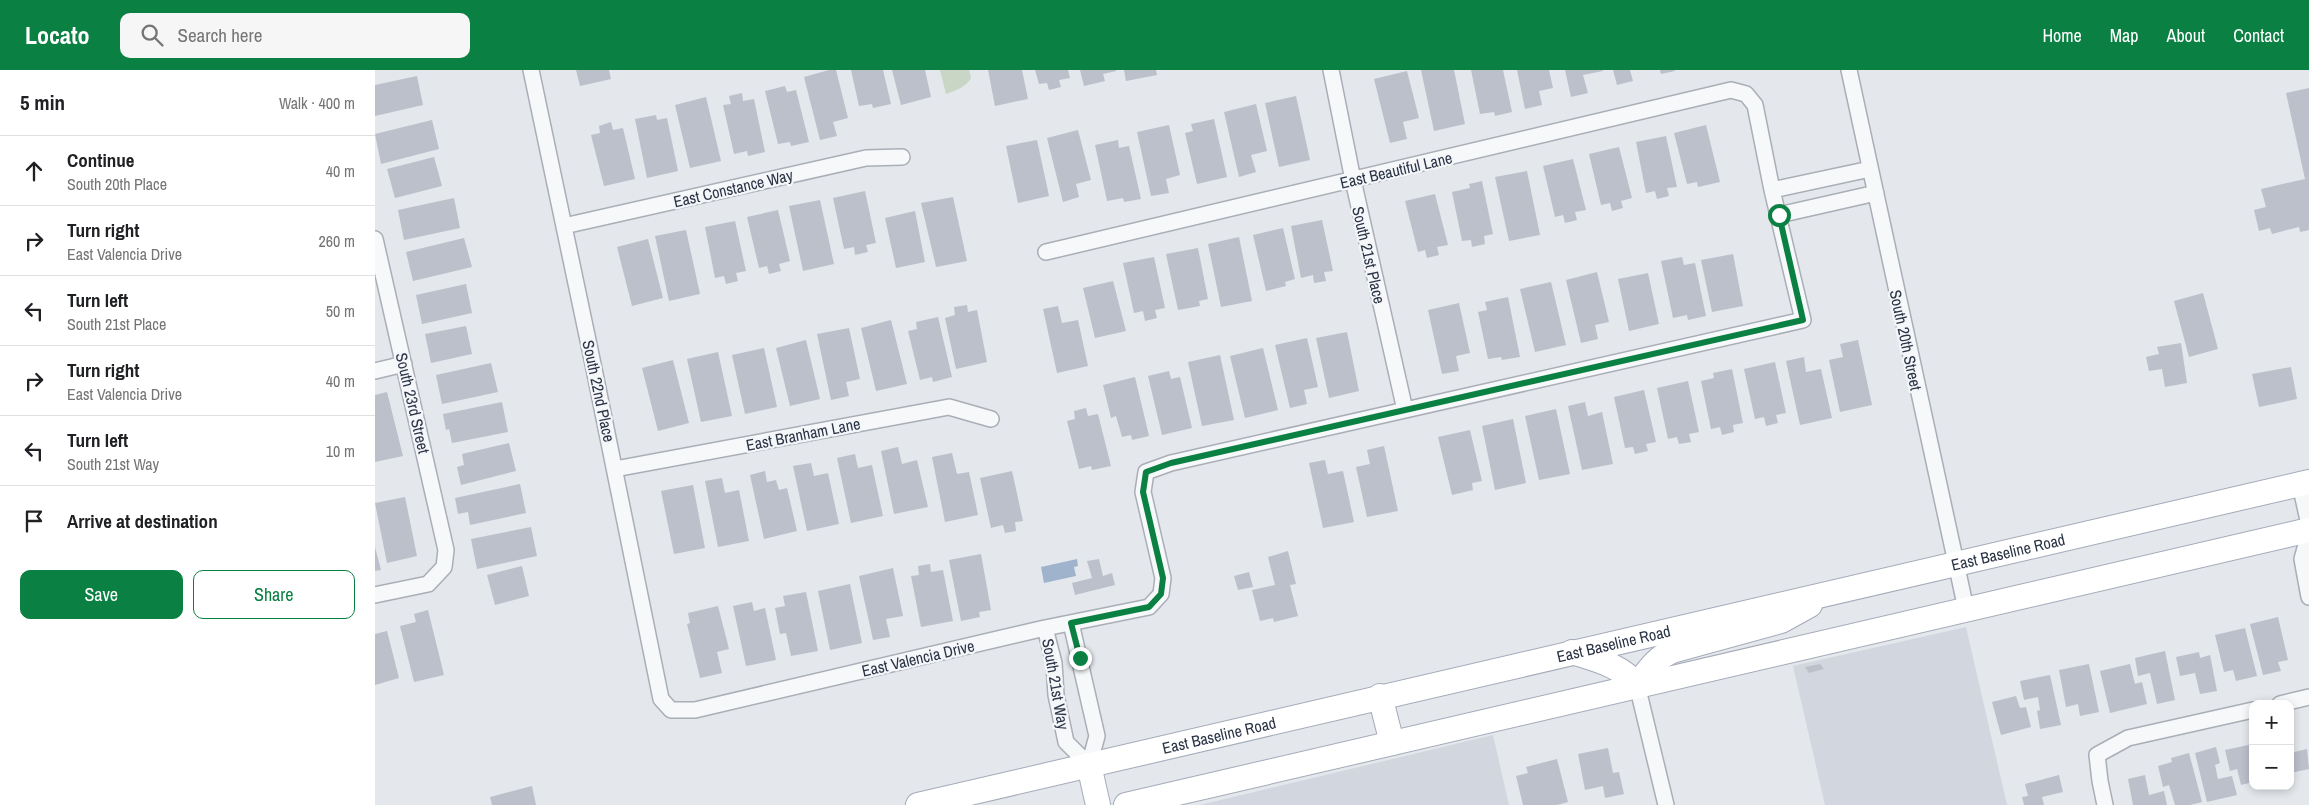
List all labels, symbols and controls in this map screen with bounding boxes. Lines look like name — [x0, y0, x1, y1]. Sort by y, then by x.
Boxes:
search box — [120, 13, 470, 58]
text: Locato — [25, 19, 90, 51]
icon: search — [138, 21, 166, 49]
text: Search here — [178, 22, 262, 48]
text: Home — [2042, 23, 2082, 48]
text: Map — [2110, 23, 2139, 48]
text: About — [2167, 23, 2205, 48]
text: Contact — [2233, 23, 2284, 48]
text: 5 min — [20, 88, 65, 117]
text: Walk · 400 m — [279, 92, 355, 114]
street label: East Beautiful Lane — [1338, 146, 1454, 194]
text: Continue — [67, 147, 135, 173]
icon: ahead — [20, 157, 48, 185]
text: 40 m — [326, 160, 355, 182]
street label: East Constance Way — [671, 163, 795, 212]
text: South 20th Place — [67, 173, 167, 195]
street label: South 21st Place — [1347, 204, 1391, 306]
route start — [1768, 204, 1791, 227]
text: Turn right — [67, 217, 139, 243]
icon: right — [20, 227, 48, 255]
text: 260 m — [319, 230, 355, 252]
text: East Valencia Drive — [67, 243, 182, 265]
text: Turn left — [67, 287, 128, 313]
street label: South 20th Street — [1885, 288, 1927, 393]
icon: left — [20, 297, 48, 325]
text: 50 m — [326, 300, 355, 322]
text: South 21st Place — [67, 313, 166, 335]
street label: South 22nd Place — [577, 338, 621, 444]
street label: South 23rd Street — [391, 350, 435, 456]
text: Turn right — [67, 357, 139, 383]
icon: right — [20, 367, 48, 395]
text: 40 m — [326, 370, 355, 392]
text: East Valencia Drive — [67, 383, 182, 405]
street label: East Branham Lane — [744, 412, 862, 456]
text: Turn left — [67, 427, 128, 453]
icon: left — [20, 437, 48, 465]
text: 10 m — [326, 440, 355, 462]
text: South 21st Way — [67, 453, 159, 475]
icon: arrive — [20, 507, 48, 535]
text: Arrive at destination — [67, 508, 218, 534]
street label: East Baseline Road — [1949, 528, 2067, 576]
button: Save — [20, 570, 183, 619]
button: Share — [193, 570, 355, 619]
street label: East Baseline Road — [1554, 620, 1673, 667]
street label: East Valencia Drive — [859, 634, 977, 682]
street label: South 21st Way — [1037, 637, 1075, 732]
route end — [1069, 647, 1092, 670]
map controls — [2249, 700, 2294, 790]
button: + — [2249, 700, 2294, 745]
street label: East Baseline Road — [1160, 711, 1278, 759]
button: − — [2249, 745, 2294, 790]

